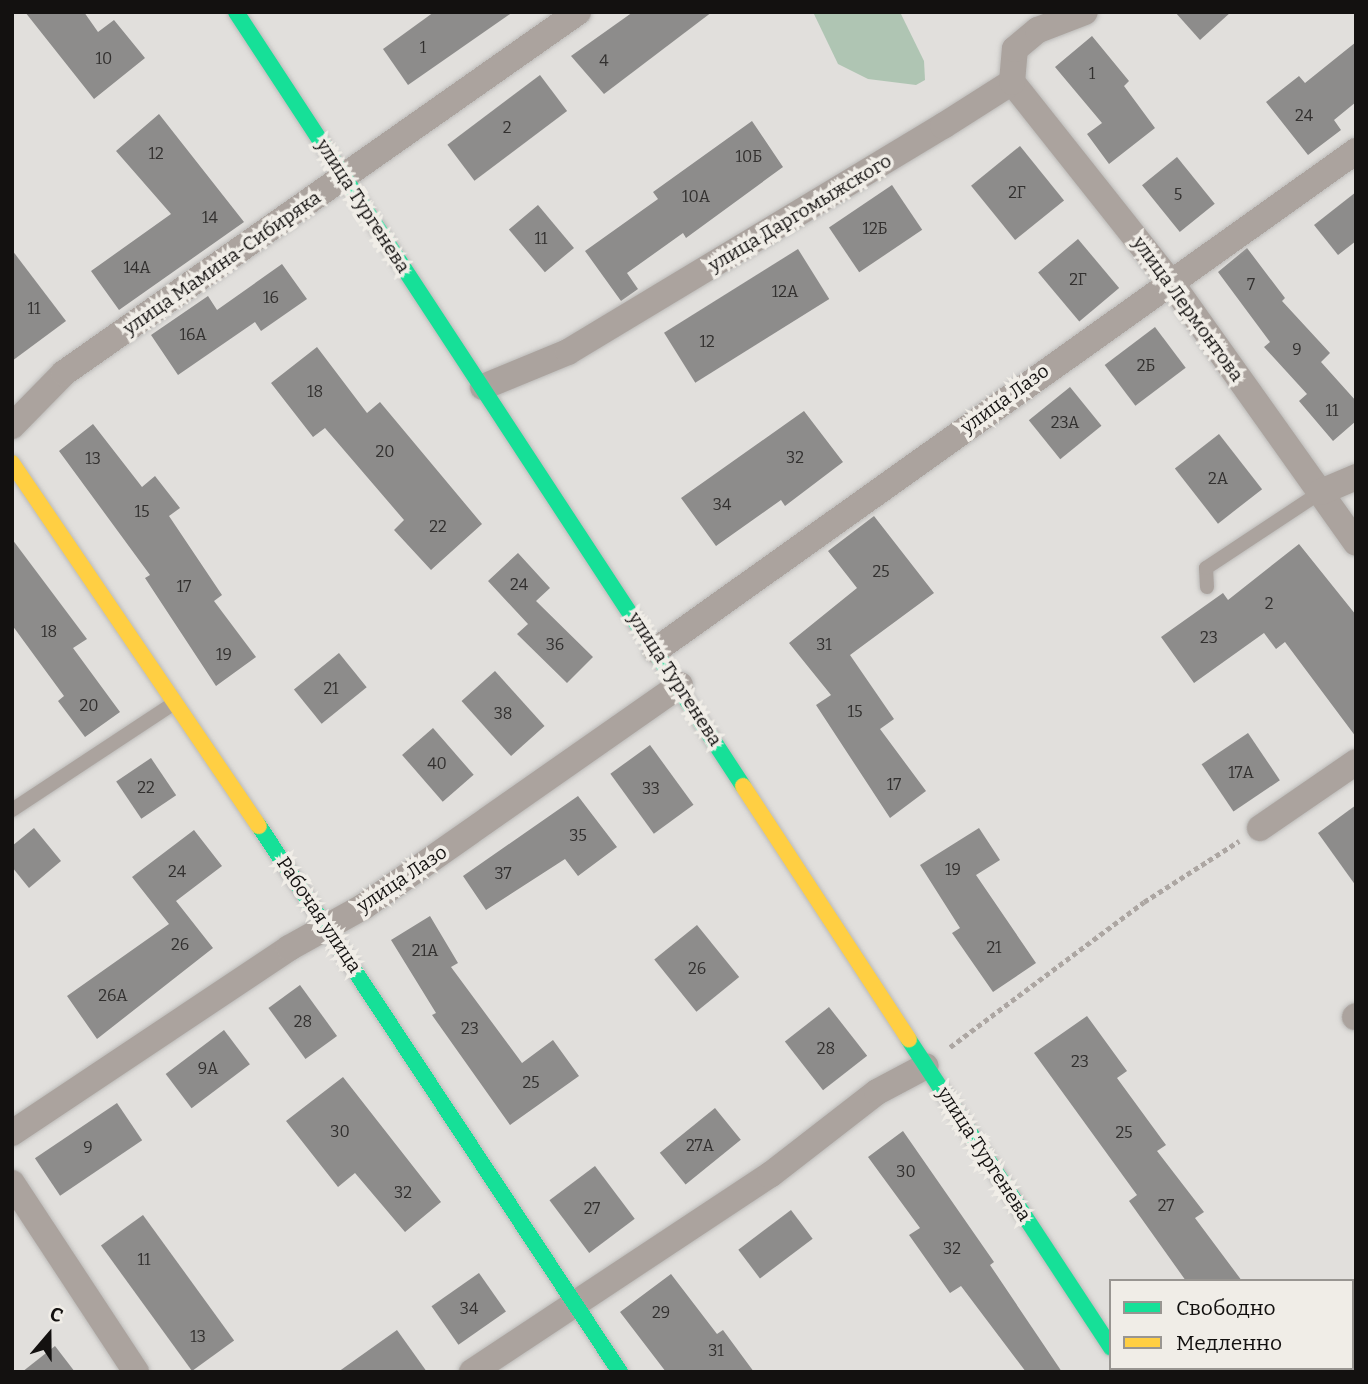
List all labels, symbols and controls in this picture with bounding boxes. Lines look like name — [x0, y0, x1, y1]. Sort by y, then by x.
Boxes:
house number: 1 — [420, 38, 426, 58]
house number: 10 — [96, 49, 112, 69]
house number: 4 — [599, 51, 609, 71]
house number: 1 — [1089, 64, 1095, 84]
house number: 24 — [1295, 106, 1313, 126]
house number: 2 — [503, 118, 511, 138]
street label: улица Тургенева — [311, 135, 415, 277]
house number: 12 — [148, 144, 164, 164]
house number: 10Б — [736, 147, 762, 167]
street label: улица Даргомыжского — [704, 149, 896, 277]
house number: 2Г — [1008, 183, 1026, 203]
house number: 5 — [1174, 185, 1182, 205]
street label: улица Мамина-Сибиряка — [119, 186, 325, 340]
house number: 10А — [682, 187, 710, 207]
house number: 14 — [202, 208, 218, 228]
house number: 12Б — [862, 219, 888, 239]
house number: 11 — [535, 229, 547, 249]
street label: улица Лермонтова — [1128, 232, 1248, 386]
house number: 14А — [123, 258, 151, 278]
house number: 2Г — [1069, 270, 1087, 290]
house number: 7 — [1247, 275, 1255, 295]
house number: 12А — [772, 282, 798, 302]
house number: 16 — [263, 288, 279, 308]
house number: 11 — [28, 299, 40, 319]
house number: 16А — [179, 325, 207, 345]
house number: 12 — [699, 332, 715, 352]
house number: 9 — [1292, 340, 1302, 360]
house number: 2Б — [1137, 356, 1155, 376]
street label: улица Лазо — [957, 359, 1053, 439]
house number: 18 — [307, 382, 323, 402]
house number: 11 — [1326, 401, 1338, 421]
house number: 23А — [1051, 413, 1079, 433]
house number: 20 — [376, 442, 394, 462]
house number: 32 — [786, 448, 804, 468]
house number: 13 — [85, 449, 101, 469]
house number: 2А — [1208, 469, 1228, 489]
house number: 34 — [713, 495, 731, 515]
house number: 15 — [134, 502, 150, 522]
house number: 22 — [429, 517, 447, 537]
house number: 25 — [872, 562, 890, 582]
house number: 24 — [510, 575, 528, 595]
house number: 17 — [177, 577, 191, 597]
house number: 2 — [1265, 594, 1273, 614]
street label: улица Тургенева — [623, 608, 727, 750]
house number: 18 — [41, 622, 57, 642]
house number: 23 — [1200, 628, 1218, 648]
house number: 36 — [546, 635, 564, 655]
house number: 31 — [816, 635, 832, 655]
house number: 19 — [216, 645, 232, 665]
house number: 21 — [323, 679, 339, 699]
house number: 20 — [80, 696, 98, 716]
house number: 15 — [847, 702, 863, 722]
house number: 38 — [494, 704, 512, 724]
house number: 40 — [427, 754, 447, 774]
house number: 17А — [1228, 763, 1254, 783]
house number: 17 — [887, 775, 901, 795]
house number: 22 — [137, 778, 155, 798]
house number: 33 — [642, 779, 660, 799]
house number: 35 — [569, 826, 587, 846]
street label: улица Лазо — [353, 841, 451, 917]
street label: Рабочая улица — [272, 853, 366, 977]
house number: 19 — [945, 860, 961, 880]
house number: 24 — [168, 862, 186, 882]
house number: 37 — [494, 864, 512, 884]
house number: 26 — [171, 935, 189, 955]
house number: 21 — [986, 938, 1002, 958]
house number: 21А — [412, 941, 438, 961]
house number: 26 — [688, 959, 706, 979]
house number: 26А — [98, 986, 128, 1006]
house number: 28 — [294, 1012, 312, 1032]
house number: 23 — [461, 1019, 479, 1039]
house number: 28 — [817, 1039, 835, 1059]
house number: 23 — [1071, 1052, 1089, 1072]
house number: 9А — [198, 1059, 218, 1079]
house number: 25 — [522, 1073, 540, 1093]
street label: улица Тургенева — [932, 1083, 1036, 1225]
house number: 30 — [330, 1122, 350, 1142]
house number: 25 — [1115, 1123, 1133, 1143]
house number: 27А — [686, 1136, 714, 1156]
house number: 9 — [83, 1138, 93, 1158]
house number: 30 — [896, 1162, 916, 1182]
house number: 32 — [394, 1183, 412, 1203]
house number: 27 — [1158, 1196, 1174, 1216]
house number: 27 — [584, 1199, 600, 1219]
house number: 32 — [943, 1239, 961, 1259]
house number: 11 — [138, 1250, 150, 1270]
legend — [1109, 1279, 1354, 1370]
text: Свободно — [1176, 1295, 1276, 1321]
house number: 34 — [460, 1299, 478, 1319]
north arrow — [14, 1300, 84, 1370]
text: С — [47, 1302, 66, 1328]
house number: 29 — [652, 1303, 670, 1323]
house number: 13 — [190, 1327, 206, 1347]
text: Медленно — [1176, 1330, 1282, 1356]
house number: 31 — [708, 1341, 724, 1361]

